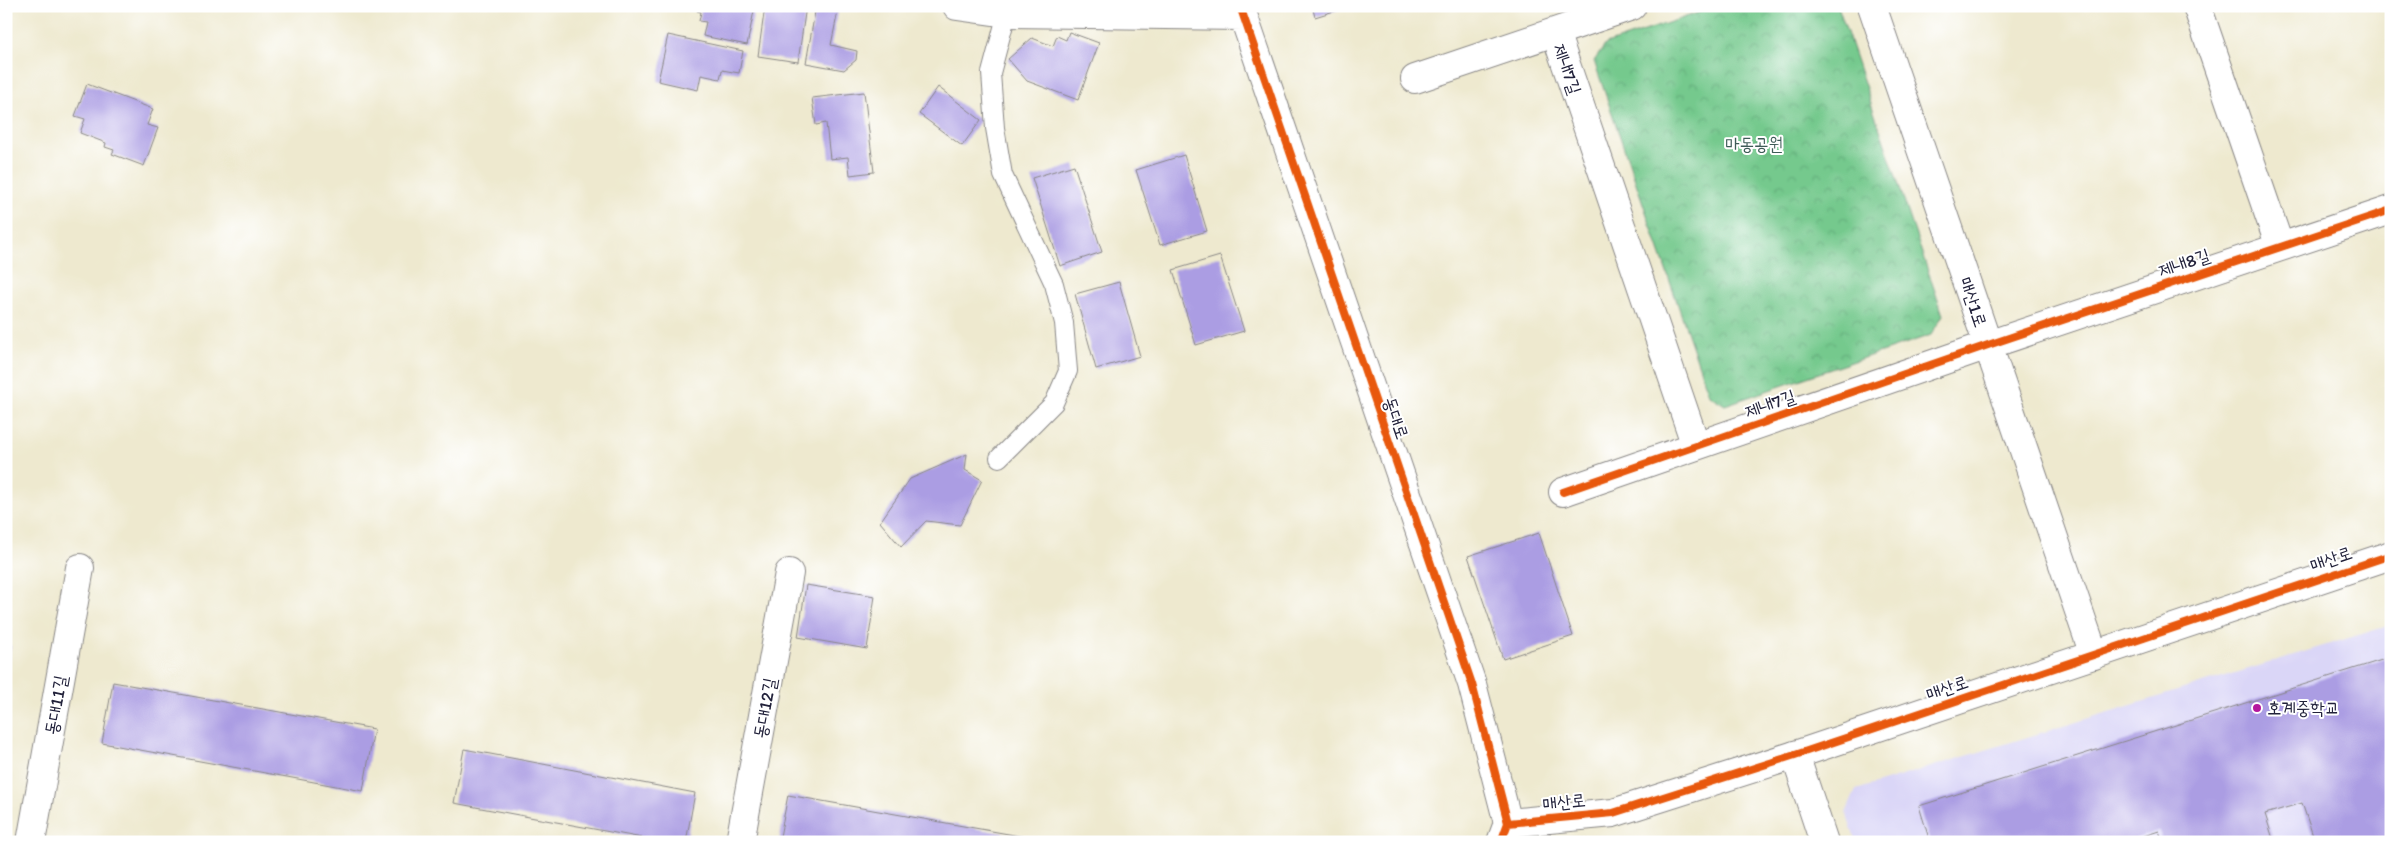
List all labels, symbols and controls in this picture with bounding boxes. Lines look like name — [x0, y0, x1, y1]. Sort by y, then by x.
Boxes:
street label: 제내7길 — [1548, 41, 1586, 98]
park label: 마동공원 — [1725, 133, 1783, 155]
street label: 제내8길 — [2155, 244, 2213, 282]
street label: 매산1로 — [1954, 274, 1992, 330]
street label: 제내7길 — [1742, 385, 1799, 423]
street label: 동대로 — [1379, 394, 1413, 442]
street label: 매산로 — [2307, 542, 2355, 576]
street label: 매산로 — [1923, 671, 1971, 705]
street label: 동대11길 — [40, 673, 72, 737]
street label: 동대12길 — [749, 675, 781, 740]
place label: 호계중학교 — [2267, 697, 2339, 719]
marker: 호계중학교 — [2251, 702, 2263, 714]
street label: 매산로 — [1541, 789, 1587, 815]

